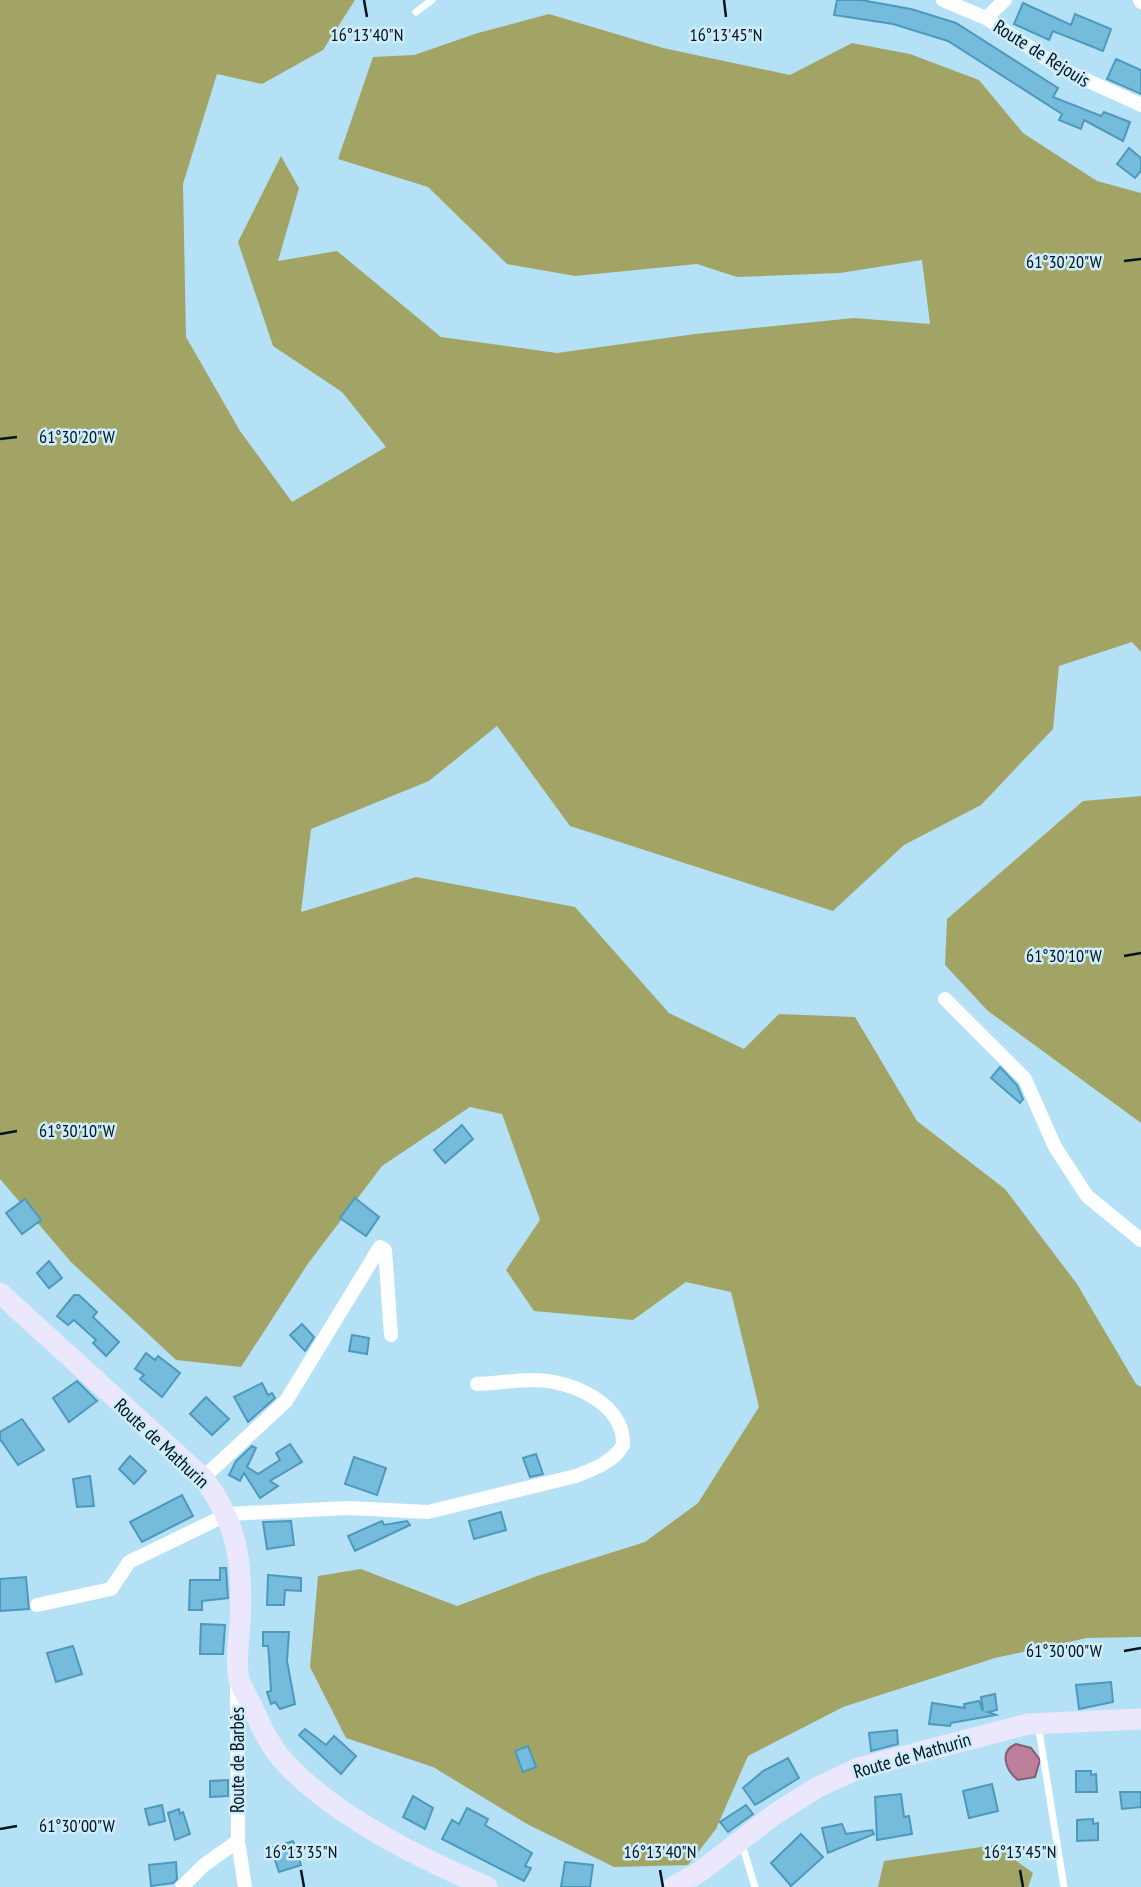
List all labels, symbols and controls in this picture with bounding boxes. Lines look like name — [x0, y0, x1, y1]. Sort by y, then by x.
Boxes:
street label: Route de Rejouis — [989, 14, 1095, 92]
text: 16°13'40"N — [331, 23, 403, 46]
text: 16°13'45"N — [690, 23, 762, 46]
text: 61°30'20"W — [1026, 250, 1102, 273]
text: 61°30'20"W — [39, 425, 115, 448]
text: 61°30'10"W — [1026, 944, 1102, 967]
text: 61°30'10"W — [39, 1119, 115, 1142]
street label: Route de Mathurin — [110, 1393, 214, 1493]
text: 61°30'00"W — [1026, 1639, 1102, 1662]
street label: Route de Barbès — [225, 1707, 249, 1813]
street label: Route de Mathurin — [850, 1727, 974, 1783]
text: 61°30'00"W — [39, 1814, 115, 1837]
text: 16°13'35"N — [265, 1840, 337, 1863]
text: 16°13'40"N — [624, 1840, 696, 1863]
text: 16°13'45"N — [984, 1840, 1056, 1863]

